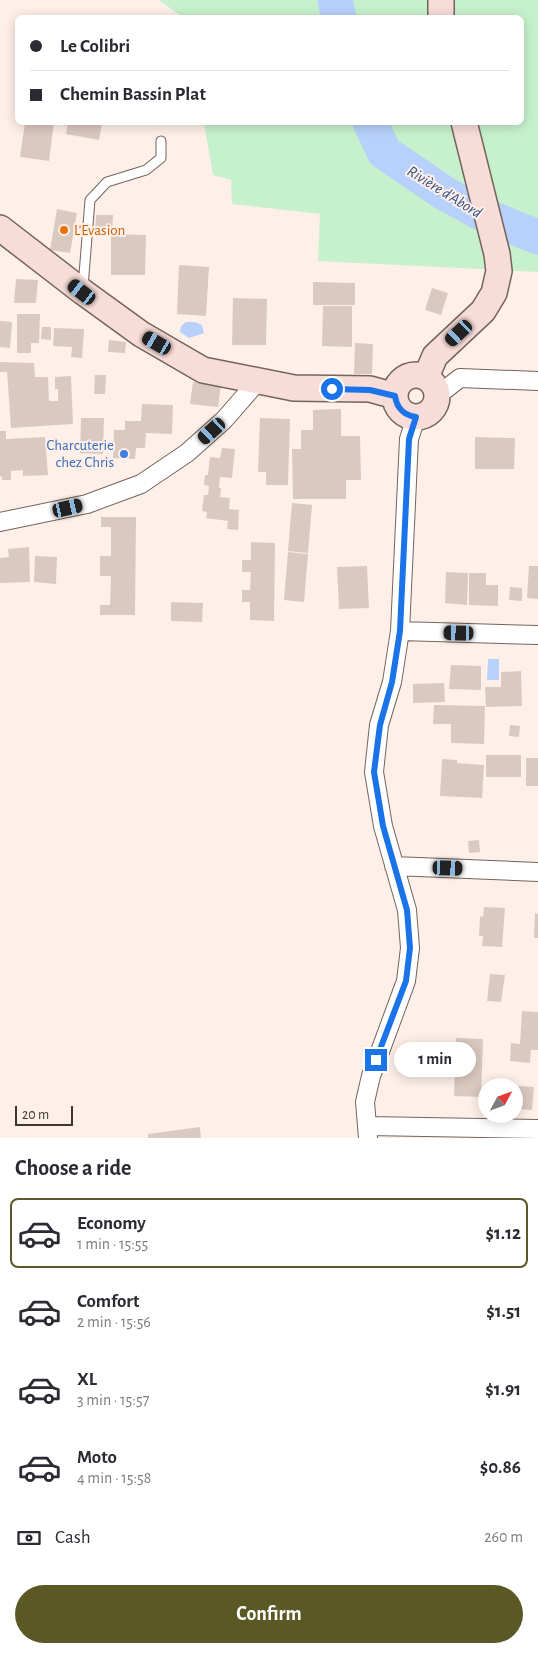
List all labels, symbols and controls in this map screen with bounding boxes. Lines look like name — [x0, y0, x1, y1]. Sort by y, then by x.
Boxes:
text: Le Colibri — [60, 37, 130, 56]
text: Chemin Bassin Plat — [60, 85, 206, 104]
water label: Rivière d'Abord — [404, 163, 485, 221]
place label: L'Evasion — [74, 223, 125, 238]
marker: L'Evasion — [58, 224, 70, 236]
car — [65, 277, 98, 307]
car — [442, 317, 475, 349]
car — [140, 329, 173, 357]
route start — [321, 378, 343, 400]
car — [195, 415, 228, 447]
place label: Charcuterie chez Chris — [46, 438, 114, 470]
marker: Charcuterie chez Chris — [118, 448, 130, 460]
car — [51, 497, 84, 519]
car — [443, 625, 474, 641]
car — [432, 860, 463, 876]
callout: 1 min — [394, 1042, 476, 1078]
route end — [365, 1049, 387, 1071]
text: 1 min — [418, 1051, 452, 1067]
north arrow — [478, 1078, 522, 1122]
map controls — [478, 1078, 523, 1123]
scale bar — [15, 1103, 72, 1126]
text: 20 m — [22, 1108, 49, 1122]
text: Choose a ride — [15, 1157, 131, 1179]
icon: car — [17, 1211, 62, 1256]
text: Economy — [77, 1214, 146, 1233]
text: $1.12 — [485, 1224, 521, 1243]
text: 1 min · 15:55 — [77, 1236, 148, 1252]
icon: car — [17, 1289, 62, 1334]
text: Comfort — [77, 1292, 139, 1311]
text: $1.51 — [486, 1302, 521, 1321]
text: 2 min · 15:56 — [77, 1314, 151, 1330]
icon: car — [17, 1367, 62, 1412]
text: XL — [77, 1370, 97, 1389]
text: $1.91 — [485, 1380, 521, 1399]
text: 3 min · 15:57 — [77, 1392, 149, 1408]
icon: car — [17, 1445, 62, 1490]
text: Moto — [77, 1448, 117, 1467]
text: $0.86 — [480, 1458, 521, 1477]
text: 4 min · 15:58 — [77, 1470, 151, 1486]
icon: cash — [15, 1524, 43, 1552]
text: Cash — [55, 1528, 91, 1547]
text: 260 m — [484, 1529, 523, 1545]
button: Confirm — [15, 1585, 523, 1643]

